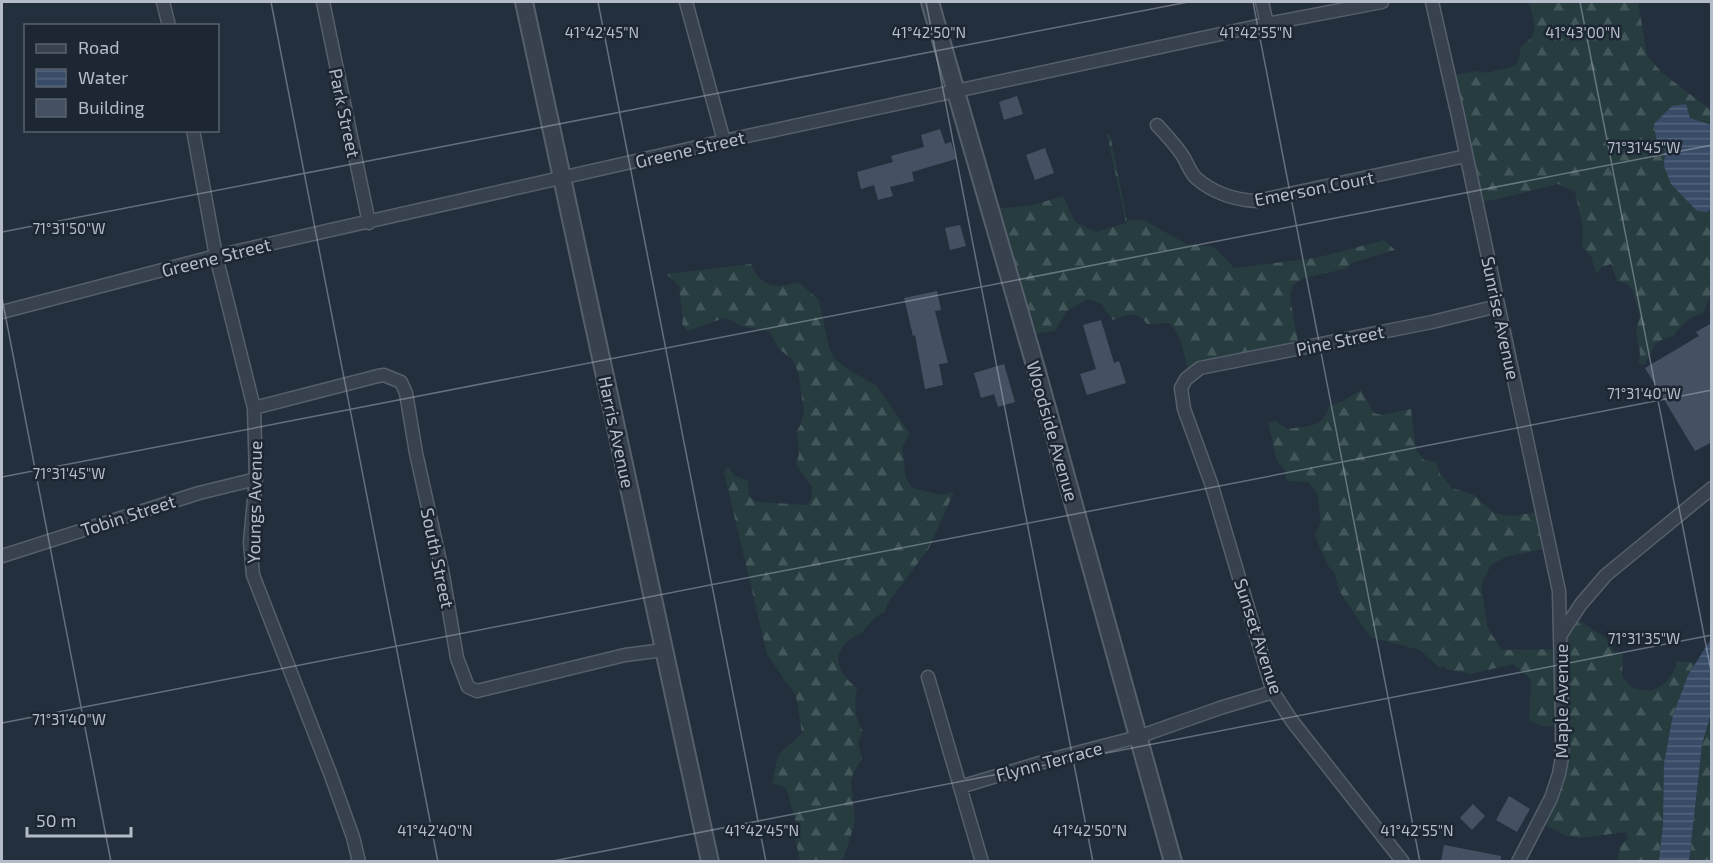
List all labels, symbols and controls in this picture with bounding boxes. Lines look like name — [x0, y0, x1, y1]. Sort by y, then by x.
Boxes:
text: 41°42'45"N — [565, 23, 639, 41]
text: 41°42'50"N — [892, 23, 966, 41]
text: 41°42'55"N — [1219, 23, 1293, 41]
text: 41°43'00"N — [1545, 23, 1621, 41]
legend — [24, 24, 219, 132]
text: Road — [78, 36, 119, 58]
text: Water — [78, 66, 128, 88]
street label: Park Street — [325, 66, 365, 160]
text: Building — [78, 96, 145, 118]
street label: Greene Street — [633, 126, 747, 172]
text: 71°31'45"W — [1607, 138, 1681, 156]
street label: Emerson Court — [1252, 166, 1376, 210]
text: 71°31'50"W — [32, 219, 106, 237]
street label: Greene Street — [159, 233, 273, 281]
street label: Sunrise Avenue — [1477, 254, 1525, 382]
street label: Pine Street — [1294, 320, 1386, 360]
street label: Woodside Avenue — [1022, 358, 1084, 504]
street label: Harris Avenue — [594, 374, 640, 490]
text: 71°31'40"W — [1607, 384, 1681, 402]
street label: Youngs Avenue — [242, 440, 266, 564]
text: 71°31'45"W — [32, 464, 106, 482]
street label: Tobin Street — [78, 489, 178, 541]
street label: South Street — [417, 506, 459, 610]
street label: Sunset Avenue — [1230, 575, 1288, 697]
text: 71°31'35"W — [1608, 629, 1680, 647]
street label: Maple Avenue — [1550, 643, 1572, 759]
text: 71°31'40"W — [32, 710, 106, 728]
street label: Flynn Terrace — [993, 736, 1105, 786]
scale bar — [27, 800, 130, 838]
text: 50 m — [36, 809, 76, 831]
text: 41°42'40"N — [397, 821, 473, 839]
text: 41°42'45"N — [725, 821, 799, 839]
text: 41°42'50"N — [1053, 821, 1127, 839]
text: 41°42'55"N — [1380, 821, 1454, 839]

